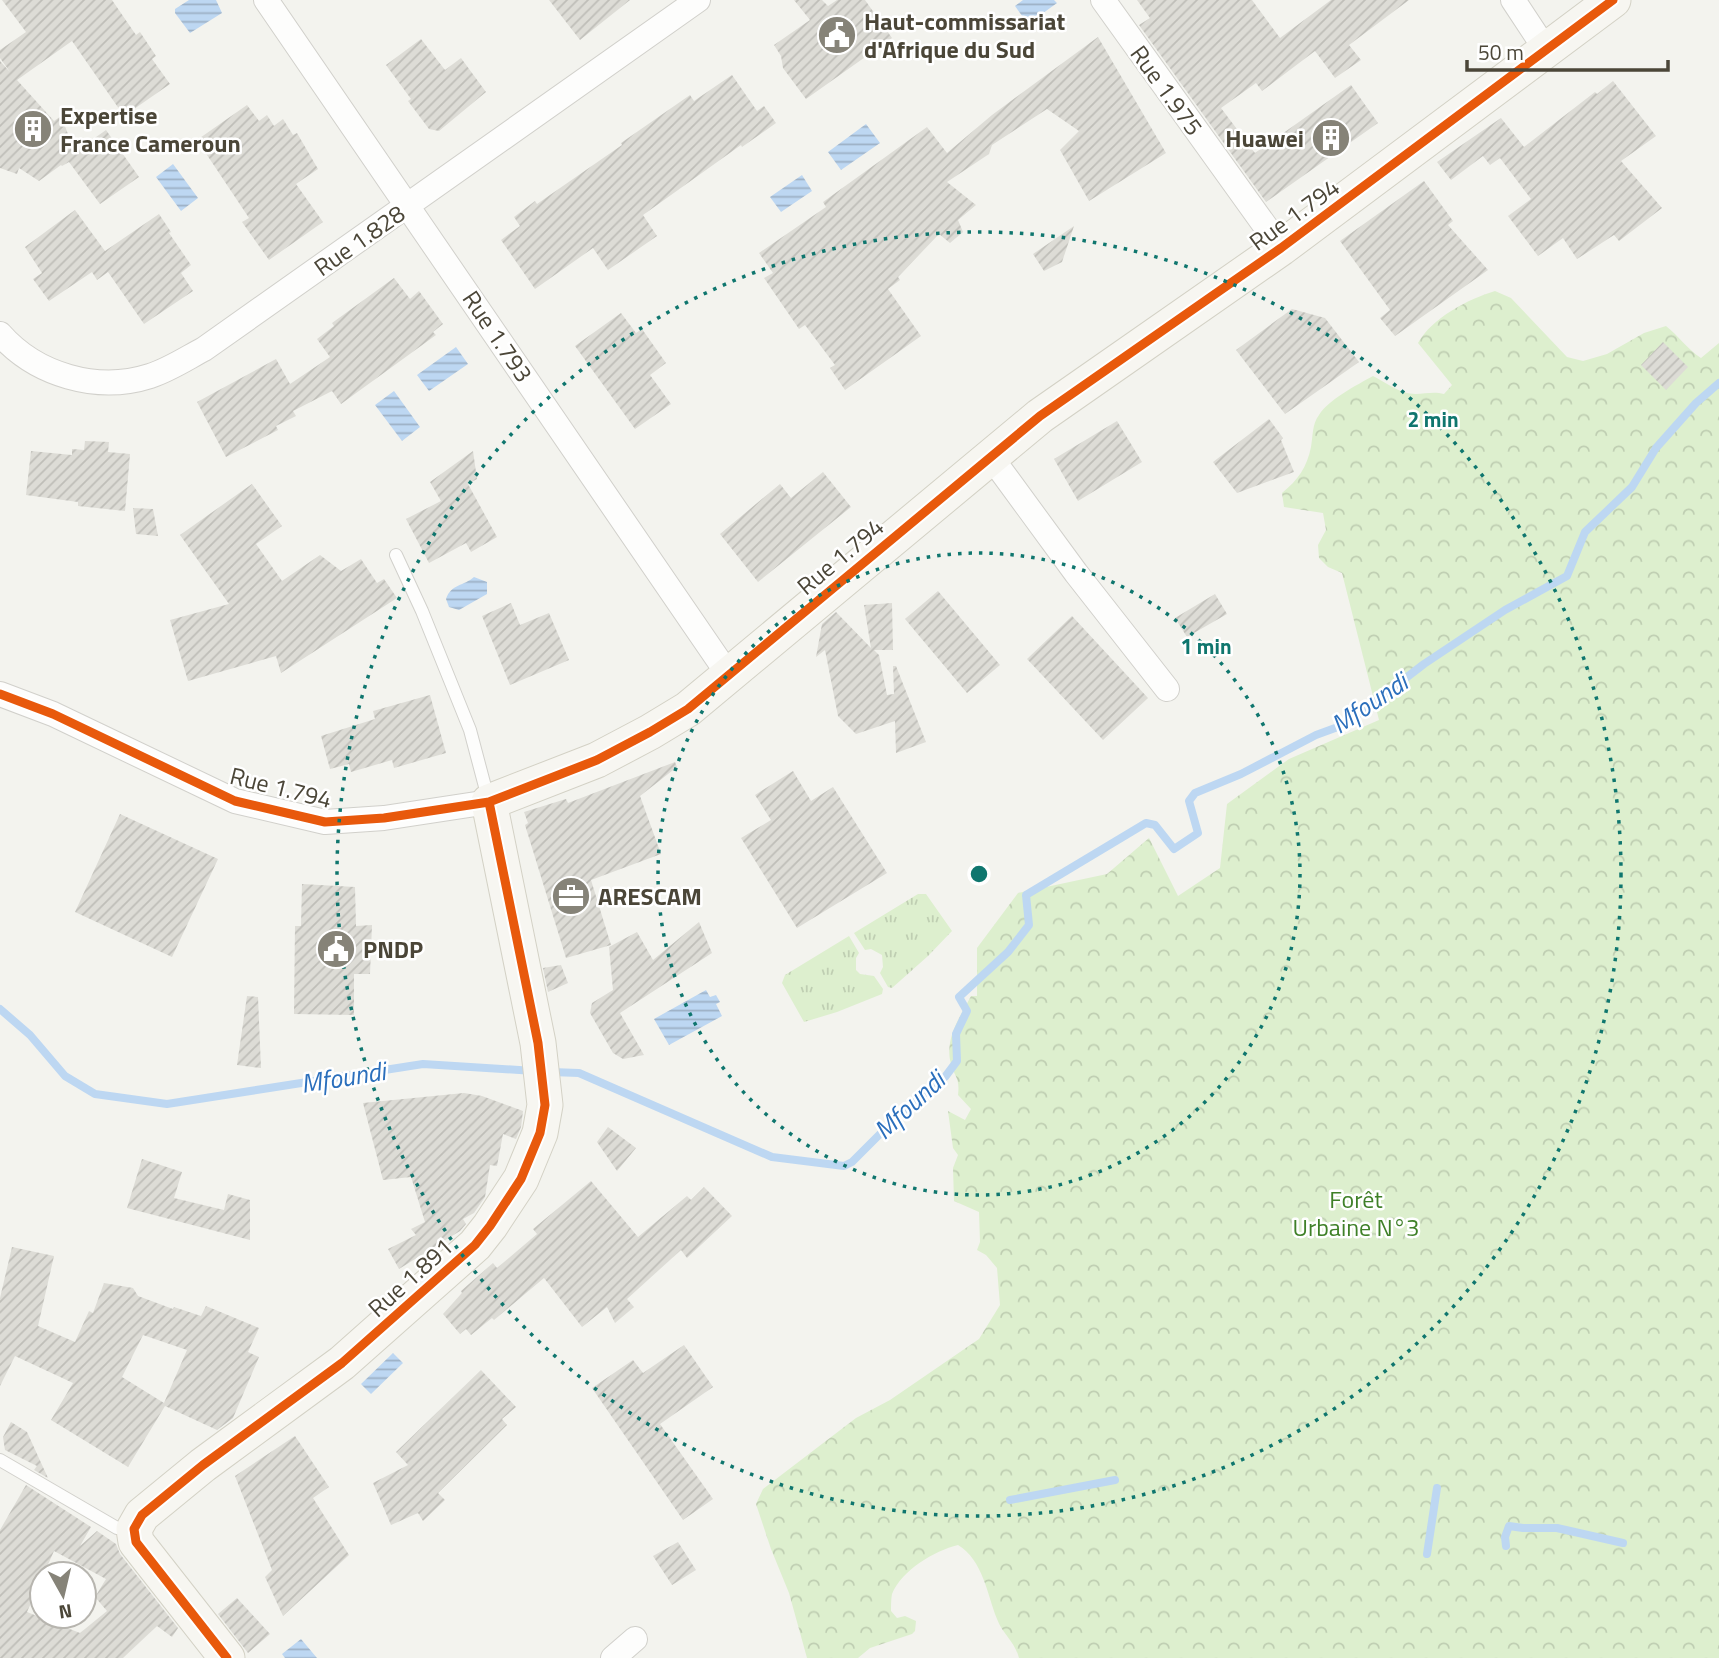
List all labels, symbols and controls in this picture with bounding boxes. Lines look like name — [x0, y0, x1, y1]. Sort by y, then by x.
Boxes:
place label: Haut-commissariat d'Afrique du Sud — [864, 3, 1065, 67]
public building icon: Haut-commissariat d'Afrique du Sud — [816, 14, 858, 56]
scale bar — [1467, 28, 1668, 72]
text: 50 m — [1478, 36, 1524, 68]
street label: Rue 1.975 — [1122, 37, 1212, 143]
place label: Expertise France Cameroun — [60, 97, 241, 161]
building icon: Expertise France Cameroun — [12, 108, 54, 150]
building icon: Huawei — [1310, 117, 1352, 159]
place label: Huawei — [1225, 120, 1304, 156]
street label: Rue 1.794 — [1241, 169, 1347, 259]
street label: Rue 1.828 — [306, 195, 412, 285]
street label: Rue 1.793 — [454, 283, 542, 389]
text: 2 min — [1407, 403, 1459, 435]
street label: Rue 1.794 — [789, 509, 891, 603]
text: 1 min — [1180, 630, 1232, 662]
water label: Mfoundi — [1323, 662, 1417, 743]
street label: Rue 1.794 — [226, 757, 336, 817]
centre of rings — [967, 862, 991, 886]
office icon: ARESCAM — [550, 875, 592, 917]
place label: ARESCAM — [598, 878, 702, 914]
public building icon: PNDP — [315, 928, 357, 970]
place label: PNDP — [363, 931, 423, 967]
water label: Mfoundi — [298, 1051, 391, 1103]
water label: Mfoundi — [865, 1060, 955, 1148]
park label: Forêt Urbaine N°3 — [1292, 1181, 1420, 1245]
street label: Rue 1.891 — [359, 1229, 461, 1325]
north arrow — [28, 1560, 98, 1630]
text: N — [57, 1597, 74, 1628]

